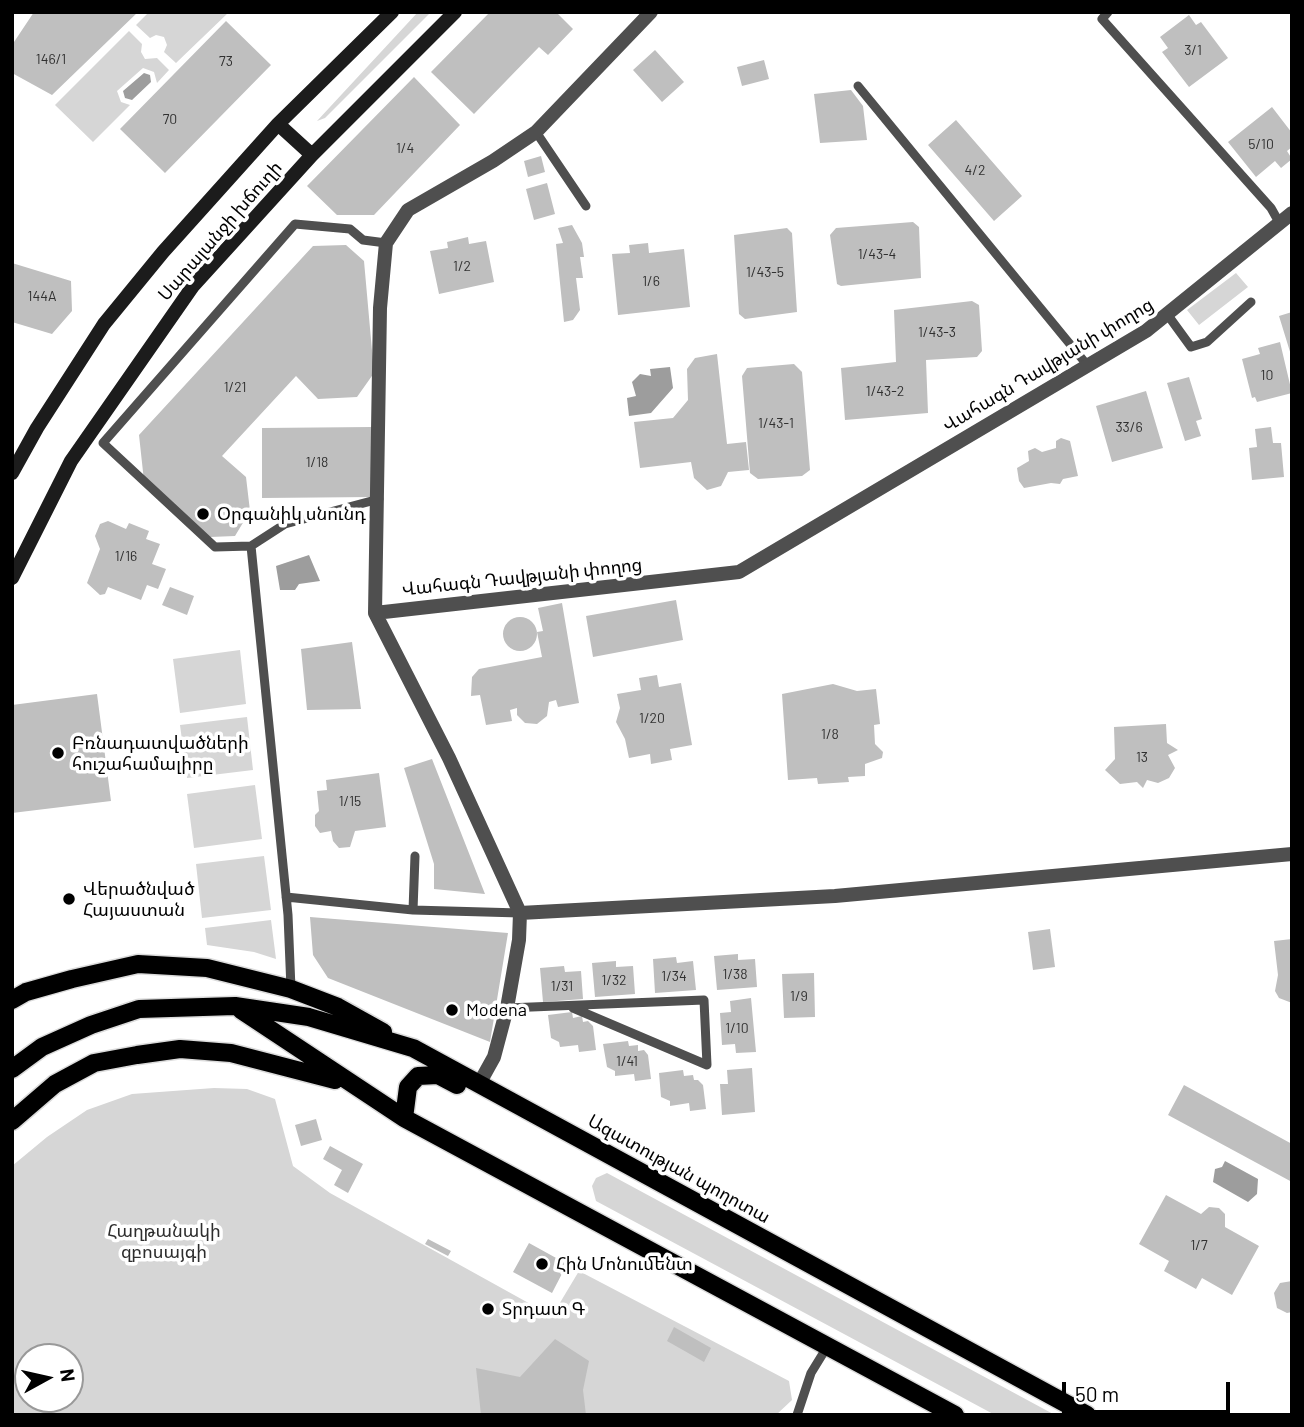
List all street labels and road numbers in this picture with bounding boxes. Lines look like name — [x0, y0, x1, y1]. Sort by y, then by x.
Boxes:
street label: Սարալանջի խճուղի — [154, 157, 286, 305]
street label: Վահագն Դավթյանի փողոց — [939, 293, 1157, 437]
street label: Վահագն Դավթյանի փողոց — [401, 554, 643, 600]
street label: Ազատության պողոտա — [584, 1110, 774, 1228]

